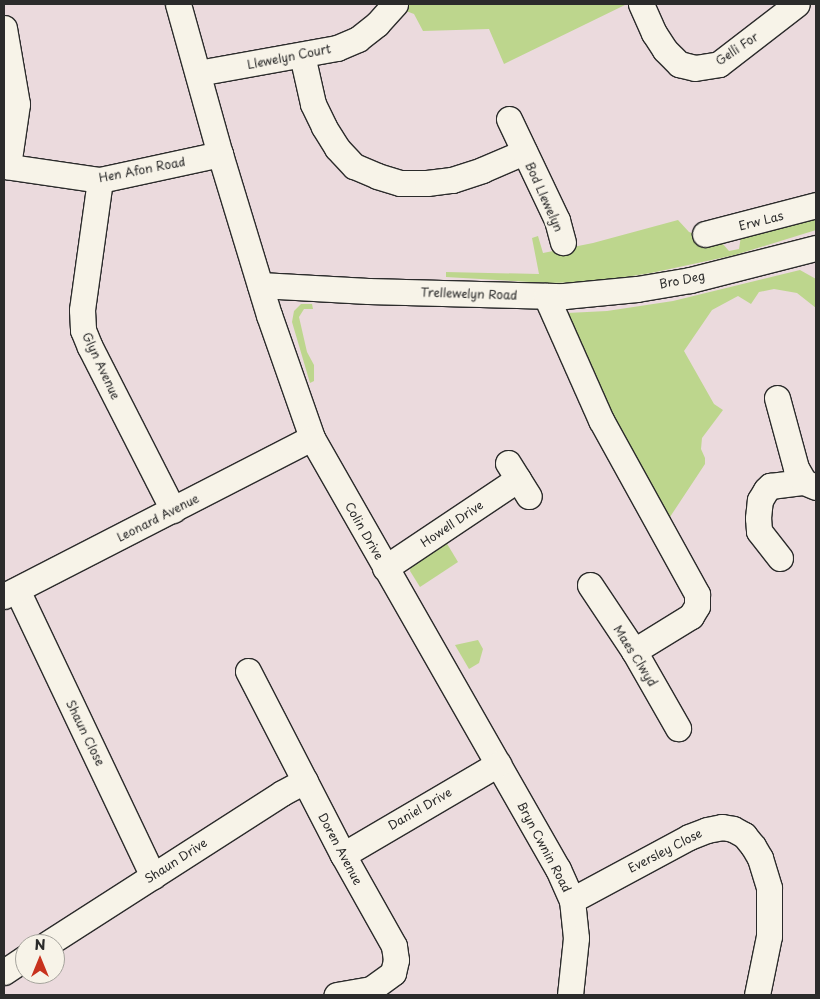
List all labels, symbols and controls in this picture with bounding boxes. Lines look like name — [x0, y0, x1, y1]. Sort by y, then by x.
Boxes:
street label: Gelli For — [713, 30, 761, 68]
street label: Llewelyn Court — [245, 42, 333, 72]
street label: Hen Afon Road — [98, 155, 186, 185]
street label: Bod Llewelyn — [522, 160, 566, 234]
street label: Erw Las — [737, 208, 785, 234]
street label: Bro Deg — [658, 268, 706, 292]
street label: Trellewelyn Road — [420, 285, 518, 303]
street label: Glyn Avenue — [79, 330, 123, 402]
street label: Leonard Avenue — [114, 491, 202, 545]
street label: Howell Drive — [418, 498, 486, 550]
street label: Colin Drive — [342, 499, 386, 563]
street label: Maes Clwyd — [610, 623, 660, 689]
street label: Shaun Close — [63, 698, 107, 768]
street label: Daniel Drive — [386, 785, 454, 833]
street label: Bryn Cwnin Road — [514, 799, 574, 895]
street label: Doren Avenue — [315, 810, 365, 888]
street label: Eversley Close — [625, 826, 705, 876]
street label: Shaun Drive — [142, 836, 210, 886]
north arrow — [15, 934, 65, 984]
text: N — [34, 934, 46, 955]

